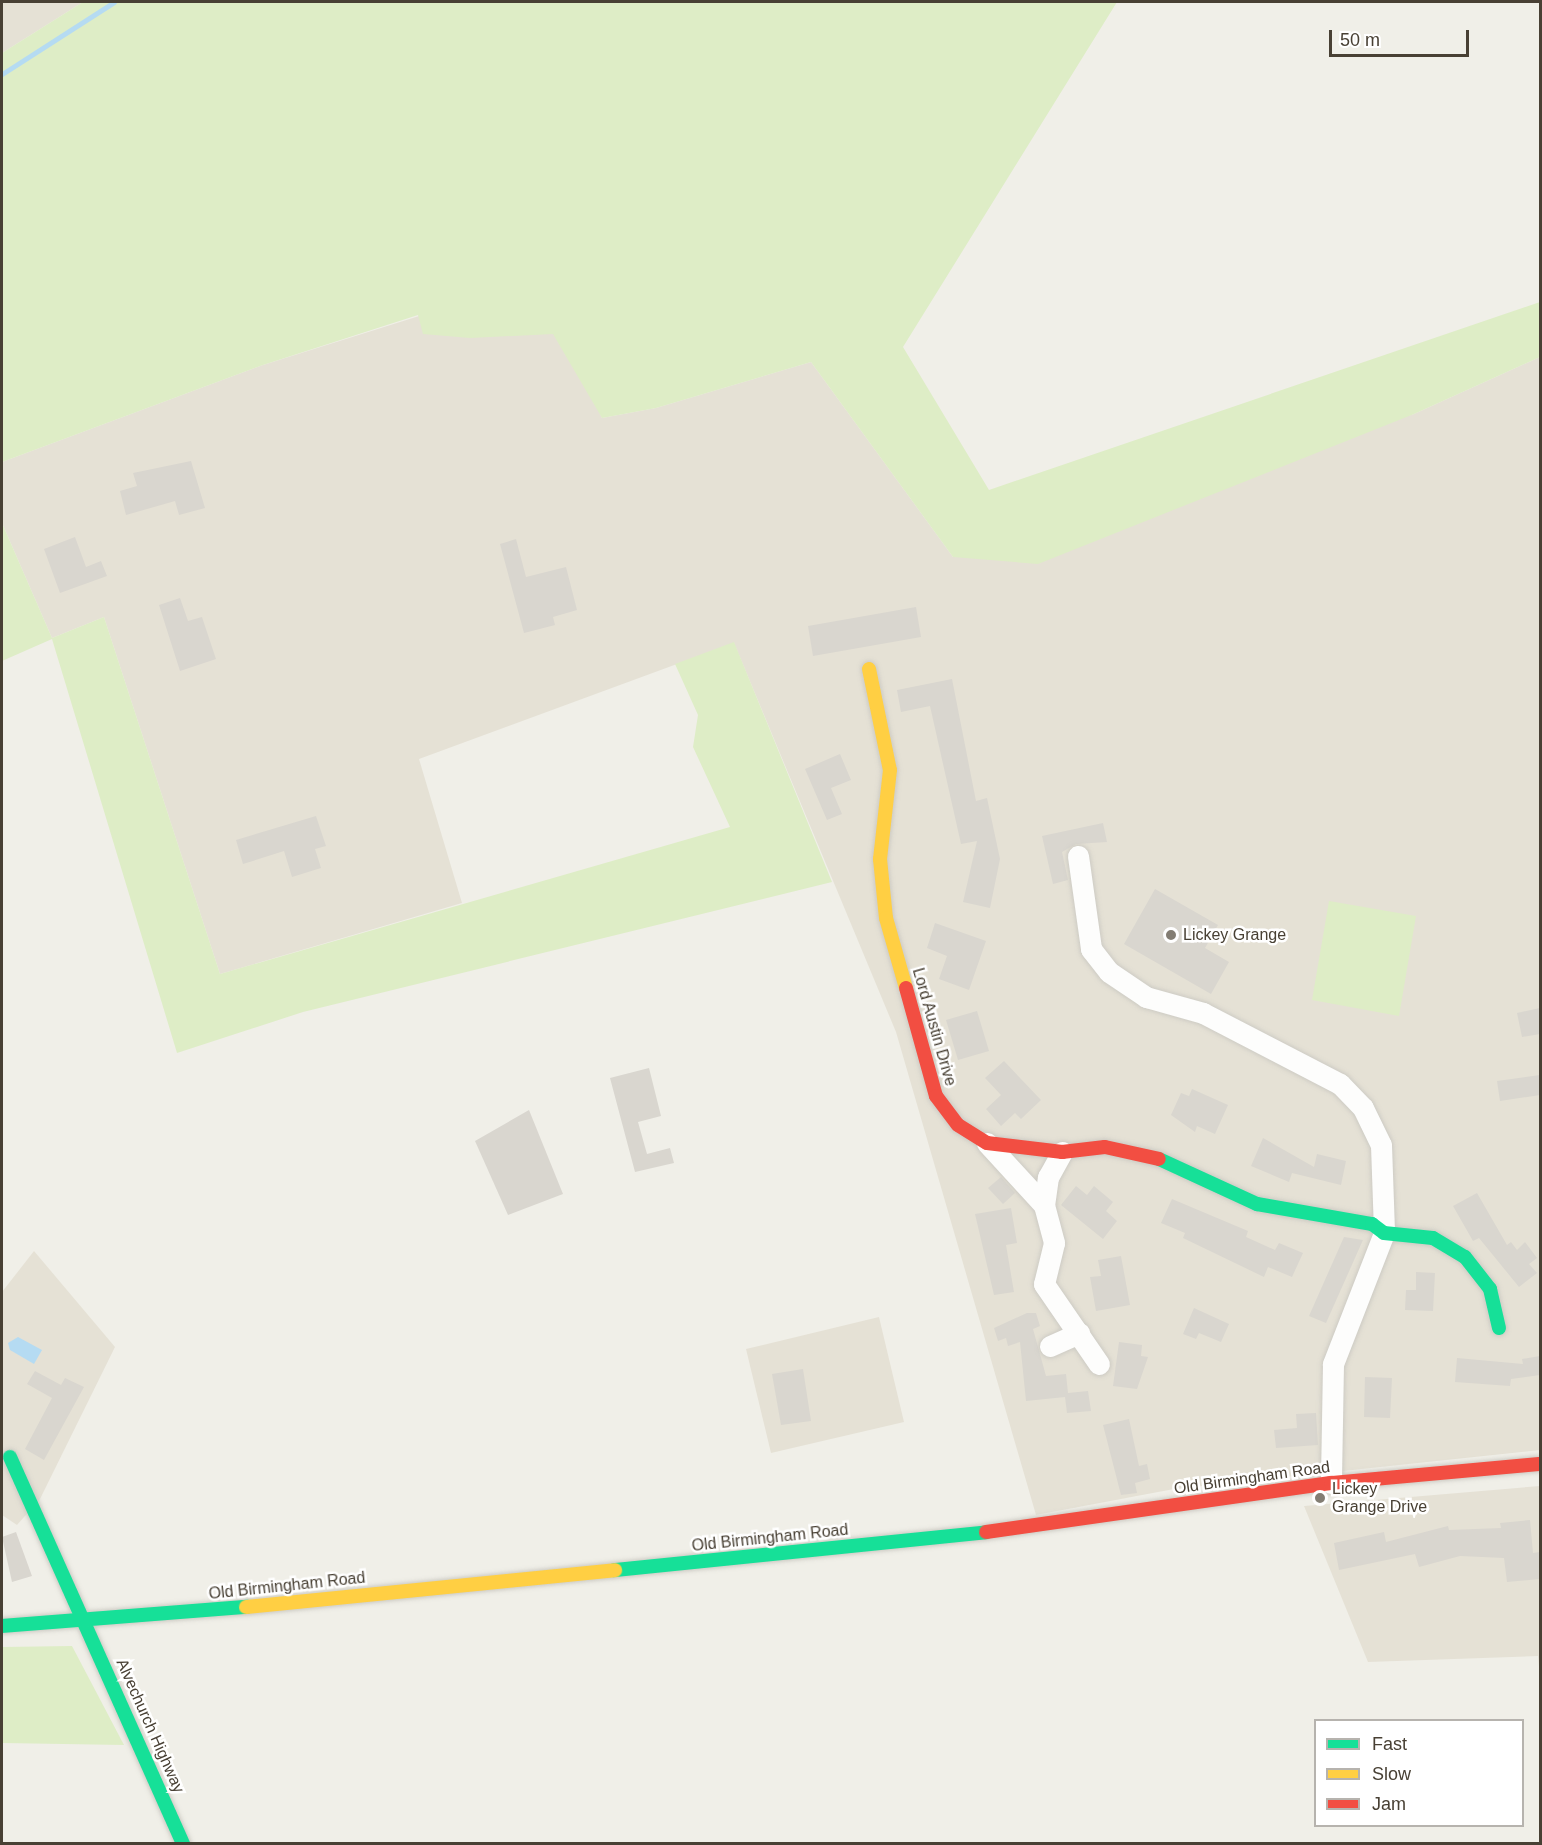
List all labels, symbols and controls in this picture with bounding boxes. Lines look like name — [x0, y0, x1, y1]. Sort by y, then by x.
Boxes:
scale bar — [1332, 18, 1472, 56]
text: 50 m — [1340, 30, 1380, 50]
place label: Lickey Grange — [1183, 925, 1286, 945]
marker: Lickey Grange — [1164, 928, 1178, 942]
street label: Lord Austin Drive — [908, 965, 960, 1089]
street label: Old Birmingham Road — [1173, 1458, 1331, 1498]
place label: Lickey Grange Drive — [1332, 1479, 1427, 1517]
marker: Lickey Grange Drive — [1313, 1491, 1327, 1505]
street label: Old Birmingham Road — [691, 1520, 849, 1556]
street label: Old Birmingham Road — [208, 1568, 366, 1604]
street label: Alvechurch Highway — [112, 1656, 188, 1796]
legend — [1314, 1719, 1524, 1827]
text: Fast — [1372, 1734, 1407, 1754]
text: Slow — [1372, 1764, 1411, 1784]
text: Jam — [1372, 1794, 1406, 1814]

